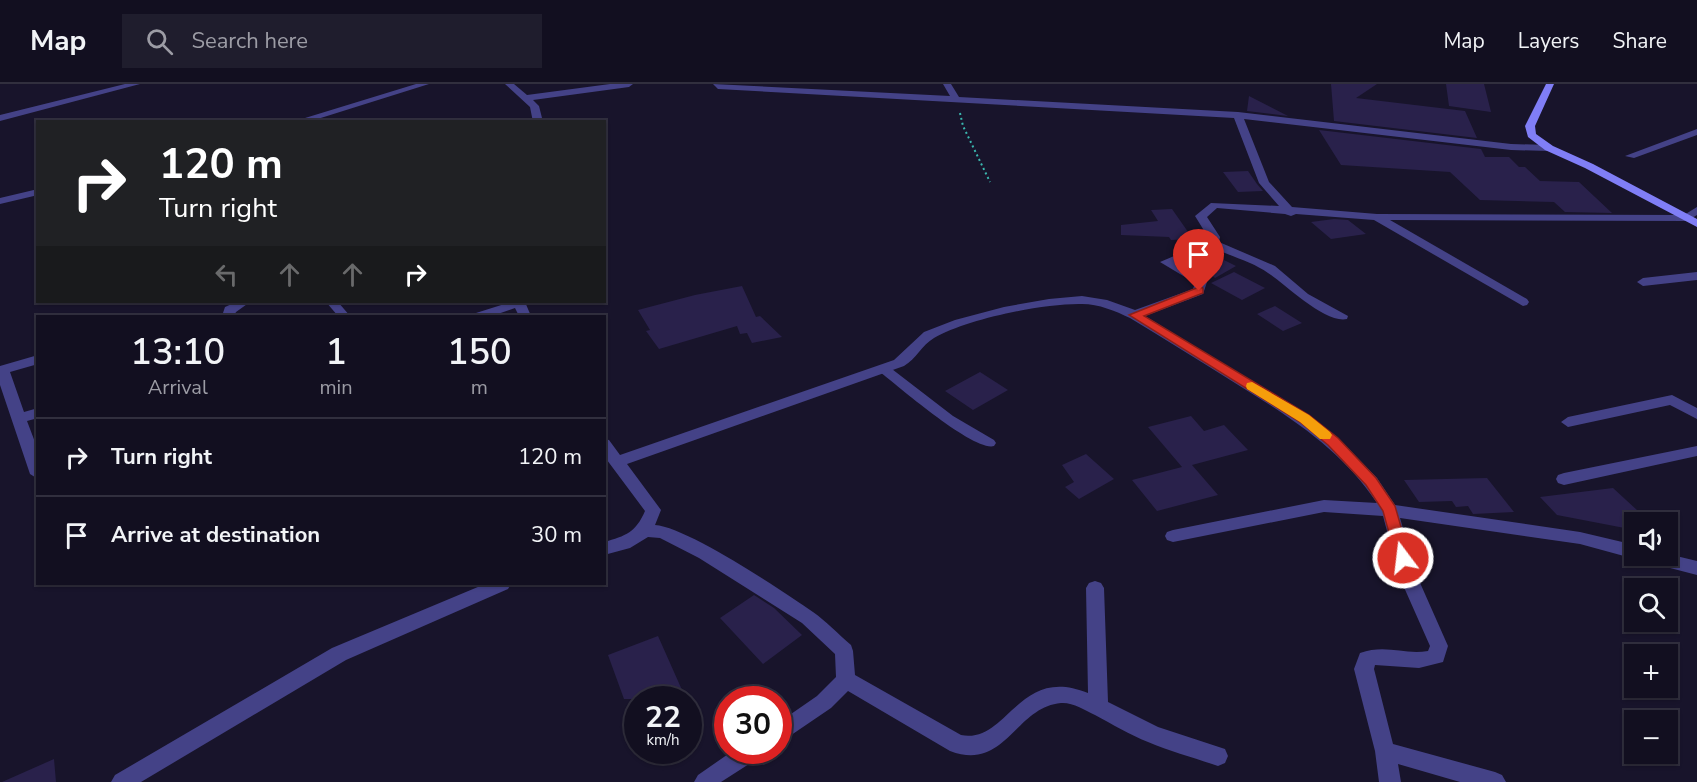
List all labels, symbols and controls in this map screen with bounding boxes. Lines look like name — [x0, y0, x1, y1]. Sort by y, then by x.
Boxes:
search box — [122, 14, 542, 68]
text: Map — [30, 22, 86, 60]
icon: search — [143, 25, 176, 58]
text: Search here — [191, 26, 308, 56]
text: Map — [1443, 27, 1485, 55]
text: Layers — [1518, 27, 1579, 55]
text: Share — [1612, 27, 1667, 55]
text: 120 m — [159, 136, 283, 193]
icon: right — [60, 144, 138, 222]
text: Turn right — [159, 190, 277, 227]
pin — [1173, 229, 1224, 291]
icon: arrive — [1182, 238, 1215, 271]
icon: left — [210, 258, 243, 291]
icon: ahead — [273, 258, 306, 291]
icon: ahead — [336, 258, 369, 291]
icon: right — [399, 258, 432, 291]
text: 13:10 — [130, 328, 225, 377]
text: 1 — [325, 328, 347, 377]
text: 150 — [447, 328, 512, 377]
text: Arrival — [148, 374, 208, 401]
text: min — [320, 374, 353, 401]
text: m — [471, 374, 488, 401]
icon: right — [60, 441, 93, 474]
text: Turn right — [111, 442, 212, 472]
text: 120 m — [518, 442, 582, 472]
map controls — [1624, 512, 1678, 764]
button: sound — [1624, 512, 1678, 566]
icon: arrive — [60, 519, 93, 552]
text: Arrive at destination — [111, 520, 320, 550]
text: 30 m — [531, 520, 582, 550]
position arrow — [1371, 526, 1435, 590]
button: search — [1624, 578, 1678, 632]
button: + — [1624, 644, 1678, 698]
speed limit sign: 30 — [714, 686, 792, 764]
text: 22 — [645, 697, 681, 738]
button: − — [1624, 710, 1678, 764]
text: km/h — [646, 730, 680, 750]

